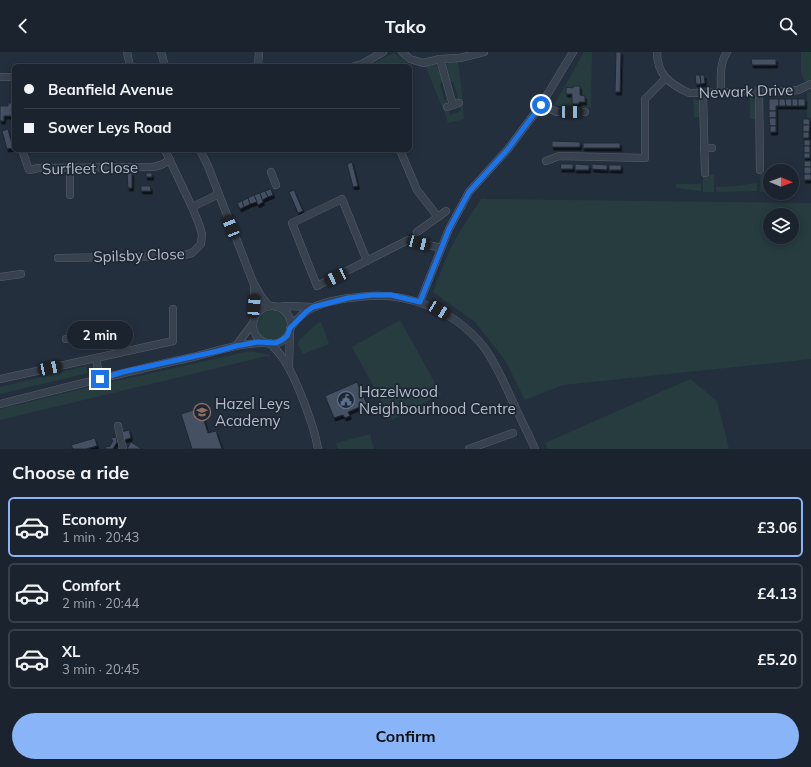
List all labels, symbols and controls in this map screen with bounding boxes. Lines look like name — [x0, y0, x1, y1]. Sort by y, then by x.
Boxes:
icon: back — [12, 15, 34, 37]
text: Tako — [385, 15, 426, 38]
icon: search — [777, 15, 799, 37]
text: Beanfield Avenue — [48, 80, 173, 99]
street label: Newark Drive — [698, 80, 794, 102]
route start — [532, 96, 550, 114]
car — [559, 106, 583, 118]
text: Sower Leys Road — [48, 118, 172, 137]
street label: Surfleet Close — [42, 158, 138, 178]
north arrow — [763, 164, 799, 200]
map controls — [763, 164, 799, 244]
button: layers — [763, 208, 799, 244]
car — [221, 214, 241, 240]
car — [406, 234, 432, 252]
street label: Spilsby Close — [93, 244, 185, 266]
car — [323, 266, 349, 288]
car — [247, 294, 261, 318]
car — [426, 299, 452, 321]
callout: 2 min — [67, 321, 133, 349]
text: 2 min — [83, 327, 117, 343]
car — [37, 360, 63, 376]
route end — [91, 370, 109, 388]
place label: Hazelwood Neighbourhood Centre — [359, 382, 516, 418]
public building icon: Hazelwood Neighbourhood Centre — [336, 390, 356, 410]
place label: Hazel Leys Academy — [215, 394, 290, 430]
school or university icon: Hazel Leys Academy — [192, 402, 212, 422]
text: Choose a ride — [12, 461, 129, 484]
icon: car — [14, 509, 50, 545]
text: Economy — [62, 510, 127, 529]
text: £3.06 — [757, 518, 797, 537]
text: 1 min · 20:43 — [62, 529, 139, 545]
icon: car — [14, 575, 50, 611]
text: Comfort — [62, 576, 120, 595]
text: £4.13 — [757, 584, 797, 603]
text: 2 min · 20:44 — [62, 595, 139, 611]
icon: car — [14, 641, 50, 677]
text: XL — [62, 642, 80, 661]
text: £5.20 — [757, 650, 797, 669]
text: 3 min · 20:45 — [62, 661, 139, 677]
button: Confirm — [12, 713, 799, 759]

